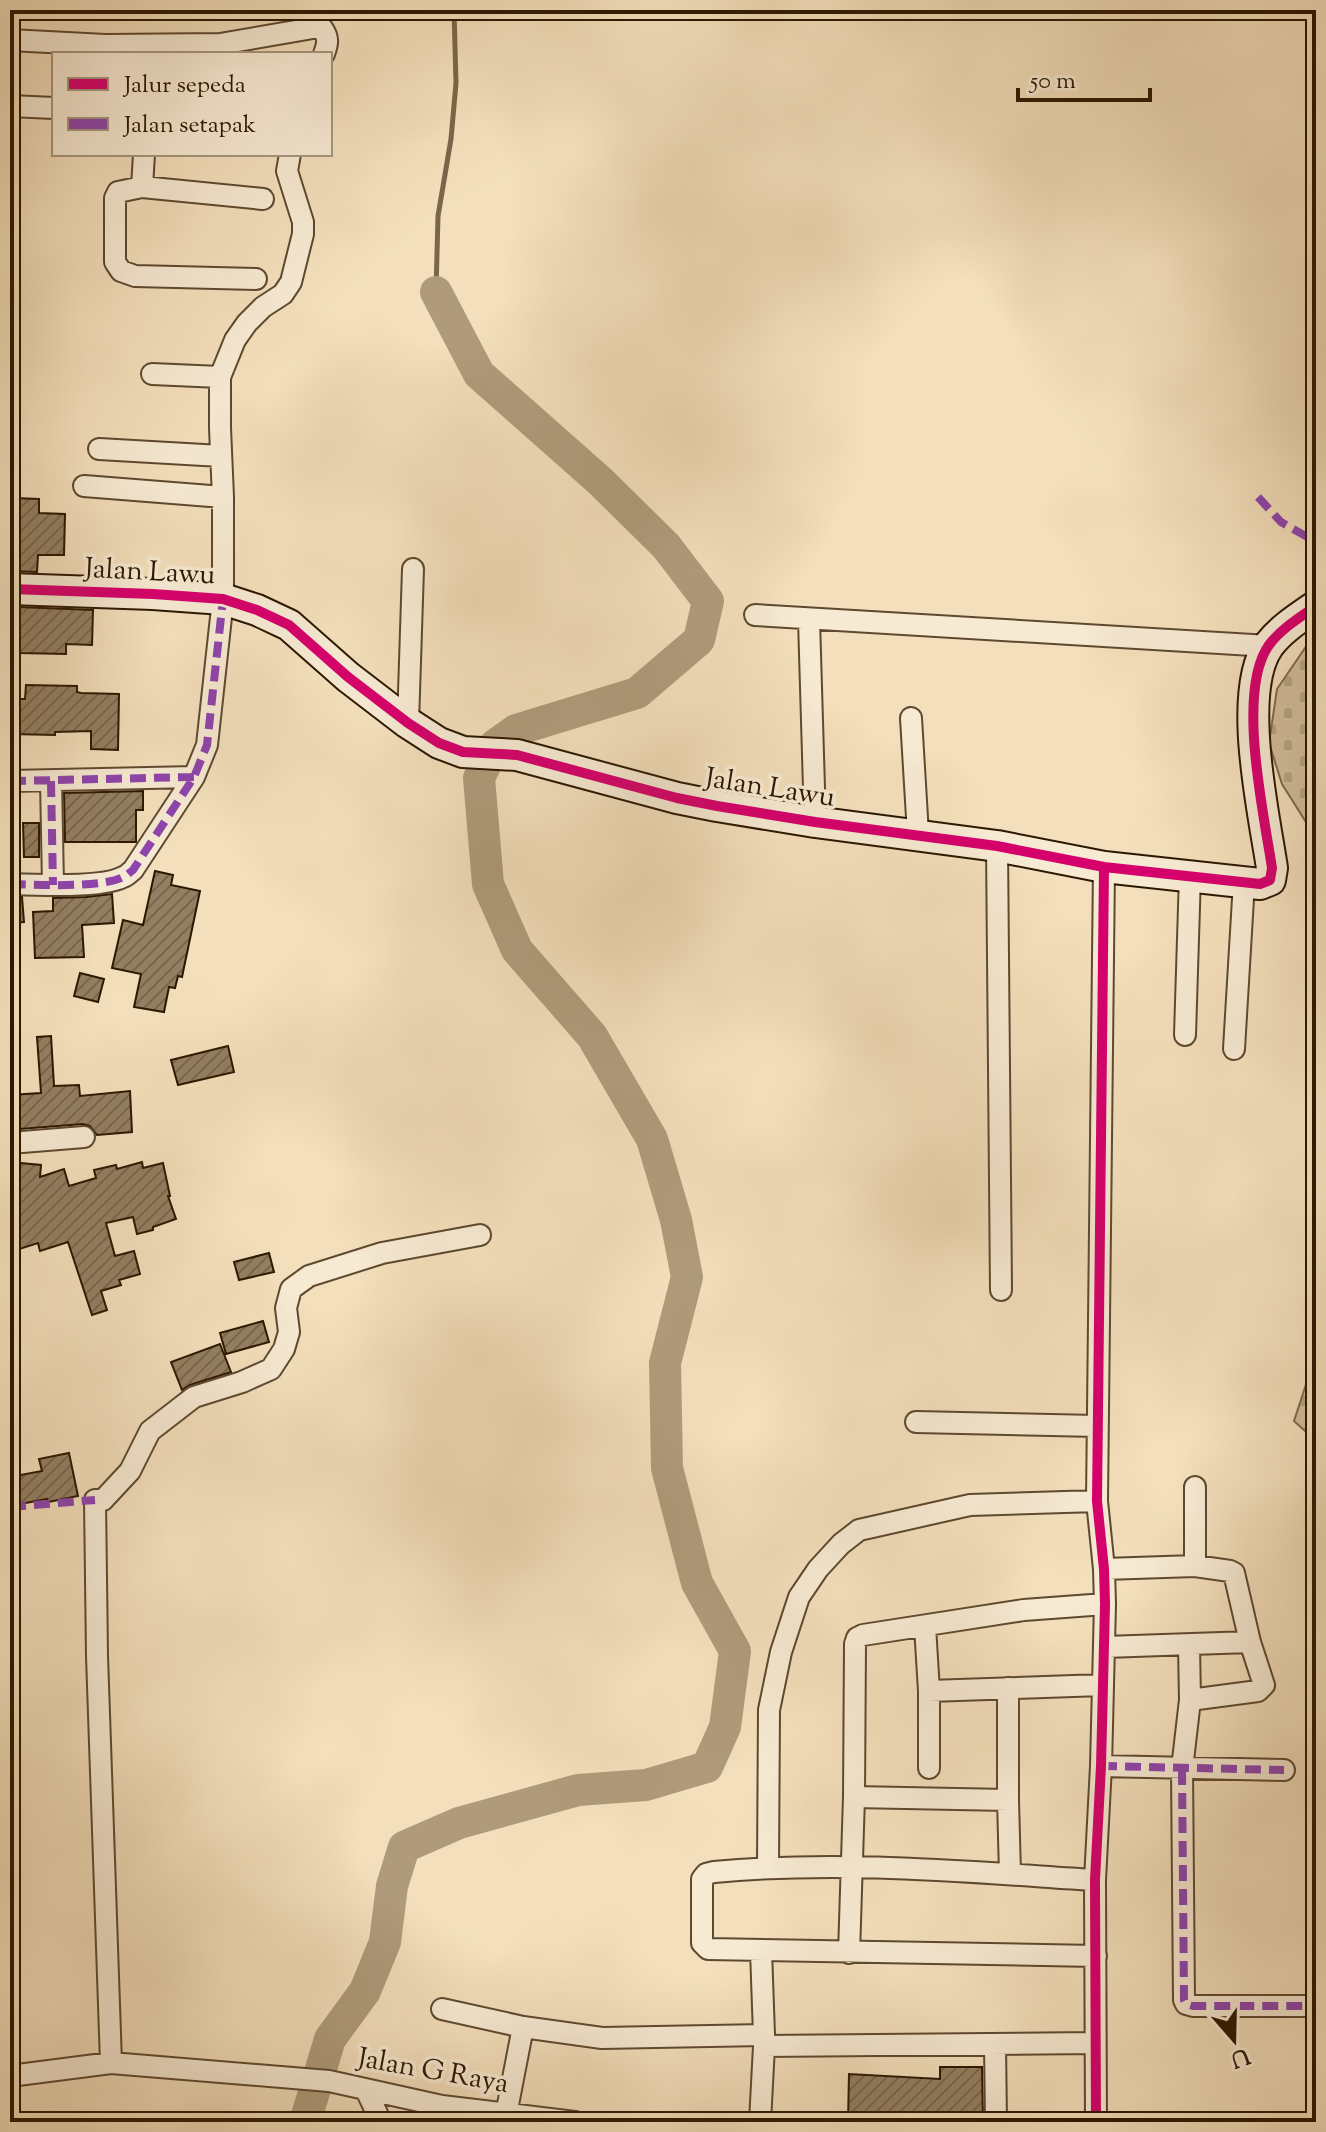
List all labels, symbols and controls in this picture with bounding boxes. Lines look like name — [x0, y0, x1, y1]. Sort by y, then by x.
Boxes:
legend — [52, 52, 332, 156]
scale bar — [1018, 52, 1150, 102]
text: 50 m — [1028, 65, 1076, 99]
text: Jalur sepeda — [122, 69, 246, 103]
text: Jalan setapak — [122, 109, 256, 143]
street label: Jalan Lawu — [82, 550, 216, 596]
street label: Jalan Lawu — [700, 759, 838, 819]
north arrow — [1194, 2000, 1274, 2080]
text: U — [1226, 2038, 1254, 2074]
street label: Jalan G Raya — [352, 2039, 512, 2105]

